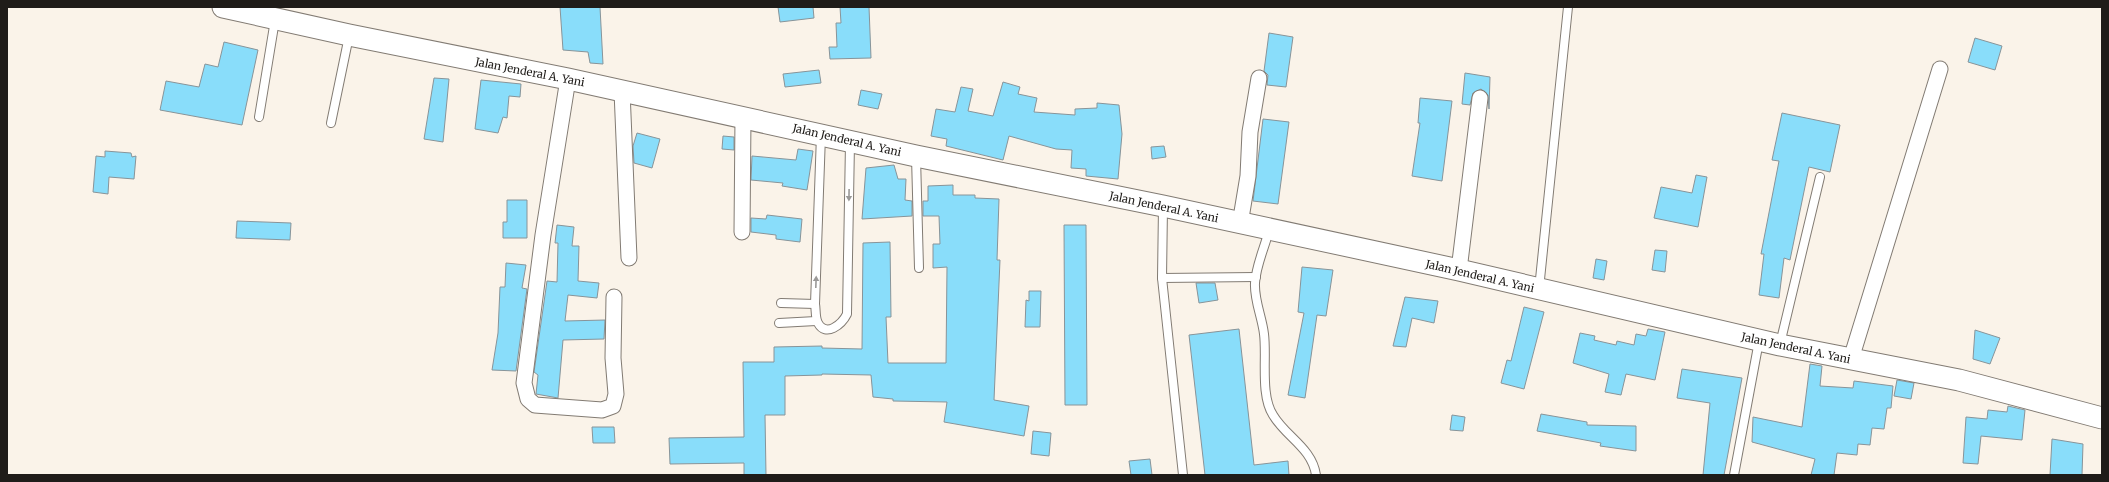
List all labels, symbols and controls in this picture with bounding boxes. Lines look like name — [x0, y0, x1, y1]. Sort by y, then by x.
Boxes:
street label: Jalan Jenderal A. Yani — [473, 54, 586, 90]
street label: Jalan Jenderal A. Yani — [790, 120, 903, 159]
street label: Jalan Jenderal A. Yani — [1107, 188, 1220, 226]
one-way arrow — [846, 189, 852, 202]
street label: Jalan Jenderal A. Yani — [1423, 256, 1536, 295]
one-way arrow — [813, 275, 819, 288]
street label: Jalan Jenderal A. Yani — [1739, 329, 1852, 367]

